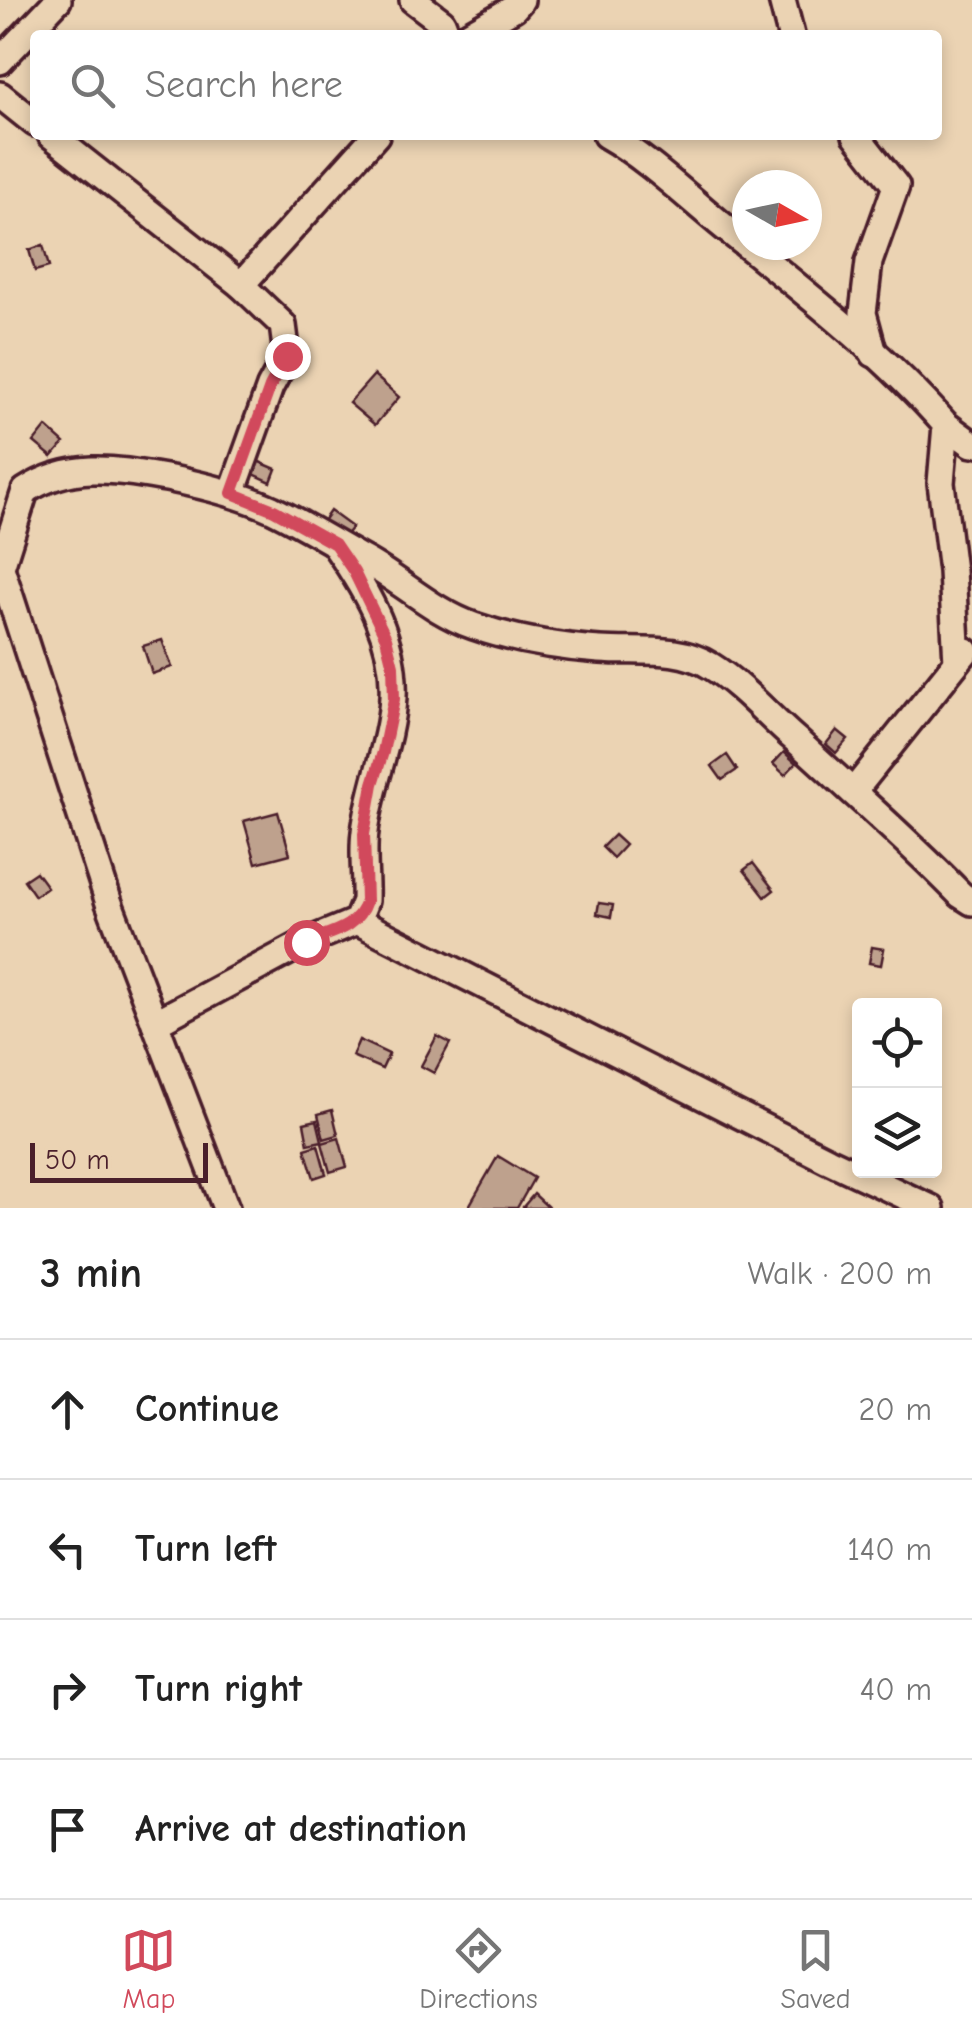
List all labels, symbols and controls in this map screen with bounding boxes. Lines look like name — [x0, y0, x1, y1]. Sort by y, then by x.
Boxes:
search box — [30, 30, 942, 140]
icon: search — [65, 58, 120, 113]
text: Search here — [145, 63, 343, 107]
north arrow — [732, 170, 822, 260]
route end — [265, 334, 311, 380]
route start — [284, 920, 330, 966]
map controls — [852, 998, 942, 1178]
button: locate — [852, 998, 942, 1088]
button: layers — [852, 1088, 942, 1178]
scale bar — [30, 1138, 208, 1182]
text: 50 m — [45, 1144, 110, 1176]
text: 3 min — [40, 1249, 142, 1298]
text: Walk · 200 m — [748, 1255, 932, 1292]
icon: ahead — [40, 1382, 95, 1437]
text: Continue — [135, 1387, 279, 1431]
text: 20 m — [859, 1391, 932, 1428]
icon: left — [40, 1522, 95, 1577]
text: Turn left — [135, 1527, 276, 1571]
text: 140 m — [847, 1531, 932, 1568]
icon: right — [40, 1662, 95, 1717]
text: Turn right — [135, 1667, 302, 1711]
text: 40 m — [860, 1671, 932, 1708]
icon: arrive — [40, 1802, 95, 1857]
text: Arrive at destination — [135, 1807, 467, 1851]
tab: Map — [121, 1923, 176, 2015]
tab: Directions — [419, 1923, 538, 2015]
tab: Saved — [781, 1923, 851, 2015]

